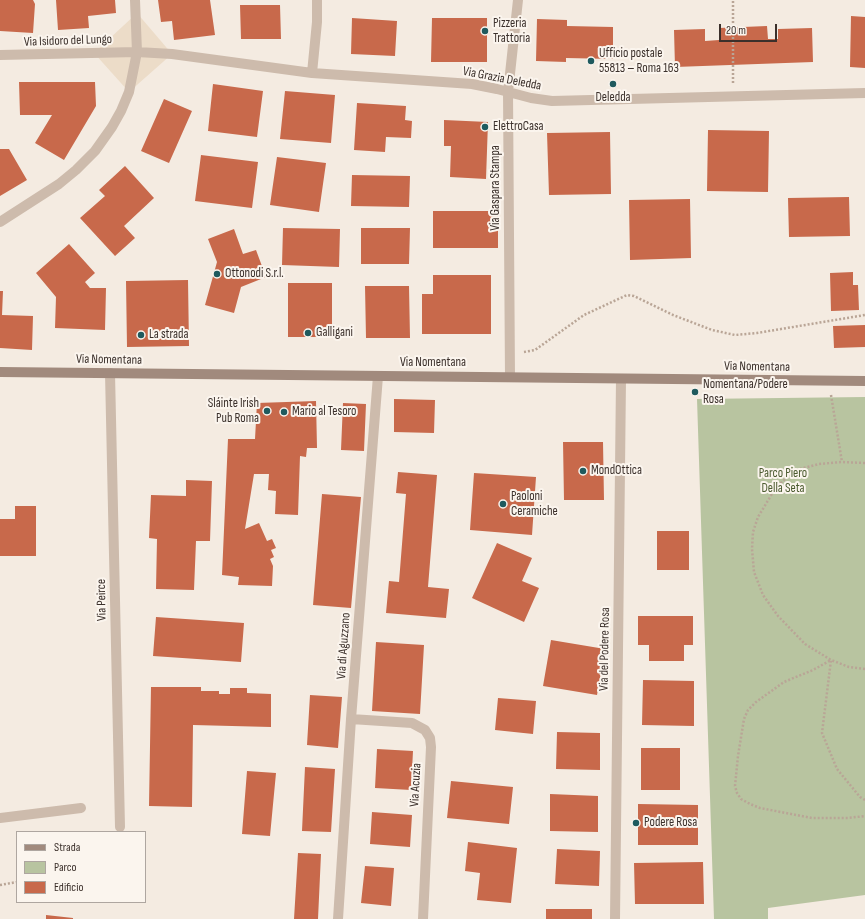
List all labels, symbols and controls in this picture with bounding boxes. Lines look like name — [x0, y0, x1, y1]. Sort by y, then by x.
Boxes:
place label: Pizzeria Trattoria — [493, 16, 530, 47]
scale bar — [721, 16, 779, 42]
text: 20 m — [726, 23, 746, 38]
marker: Pizzeria Trattoria — [480, 26, 490, 36]
street label: Via Isidoro del Lungo — [24, 32, 112, 50]
place label: Ufficio postale 55813 – Roma 163 — [599, 46, 679, 77]
marker: Ufficio postale 55813 – Roma 163 — [586, 56, 596, 66]
street label: Via Grazia Deledda — [461, 64, 543, 94]
marker: Deledda — [608, 79, 618, 89]
place label: Deledda — [595, 90, 631, 106]
place label: ElettroCasa — [493, 119, 544, 135]
marker: ElettroCasa — [480, 122, 490, 132]
street label: Via Gaspara Stampa — [488, 145, 504, 231]
place label: Ottonodi S.r.l. — [225, 266, 284, 282]
marker: Ottonodi S.r.l. — [212, 269, 222, 279]
place label: Galligani — [316, 325, 353, 341]
place label: La strada — [149, 327, 188, 343]
marker: Galligani — [303, 328, 313, 338]
marker: La strada — [136, 330, 146, 340]
street label: Via Nomentana — [76, 352, 142, 368]
street label: Via Nomentana — [400, 355, 466, 371]
street label: Via Nomentana — [724, 359, 790, 375]
place label: Nomentana/Podere Rosa — [703, 377, 788, 408]
marker: Nomentana/Podere Rosa — [690, 387, 700, 397]
place label: Sláinte Irish Pub Roma — [208, 396, 259, 427]
place label: Mario al Tesoro — [292, 404, 356, 420]
marker: Sláinte Irish Pub Roma — [262, 406, 272, 416]
marker: Mario al Tesoro — [279, 407, 289, 417]
place label: MondOttica — [591, 463, 642, 479]
marker: MondOttica — [578, 466, 588, 476]
park label: Parco Piero Della Seta — [759, 466, 807, 497]
place label: Paoloni Ceramiche — [511, 489, 558, 520]
marker: Paoloni Ceramiche — [498, 499, 508, 509]
street label: Via Peirce — [94, 579, 110, 621]
street label: Via del Podere Rosa — [596, 607, 614, 691]
street label: Via di Aguzzano — [334, 612, 354, 680]
street label: Via Acuzia — [407, 763, 425, 807]
place label: Podere Rosa — [644, 815, 697, 831]
marker: Podere Rosa — [631, 818, 641, 828]
legend — [16, 831, 146, 903]
text: Strada — [54, 840, 80, 855]
text: Parco — [54, 860, 77, 875]
text: Edificio — [54, 880, 83, 895]

